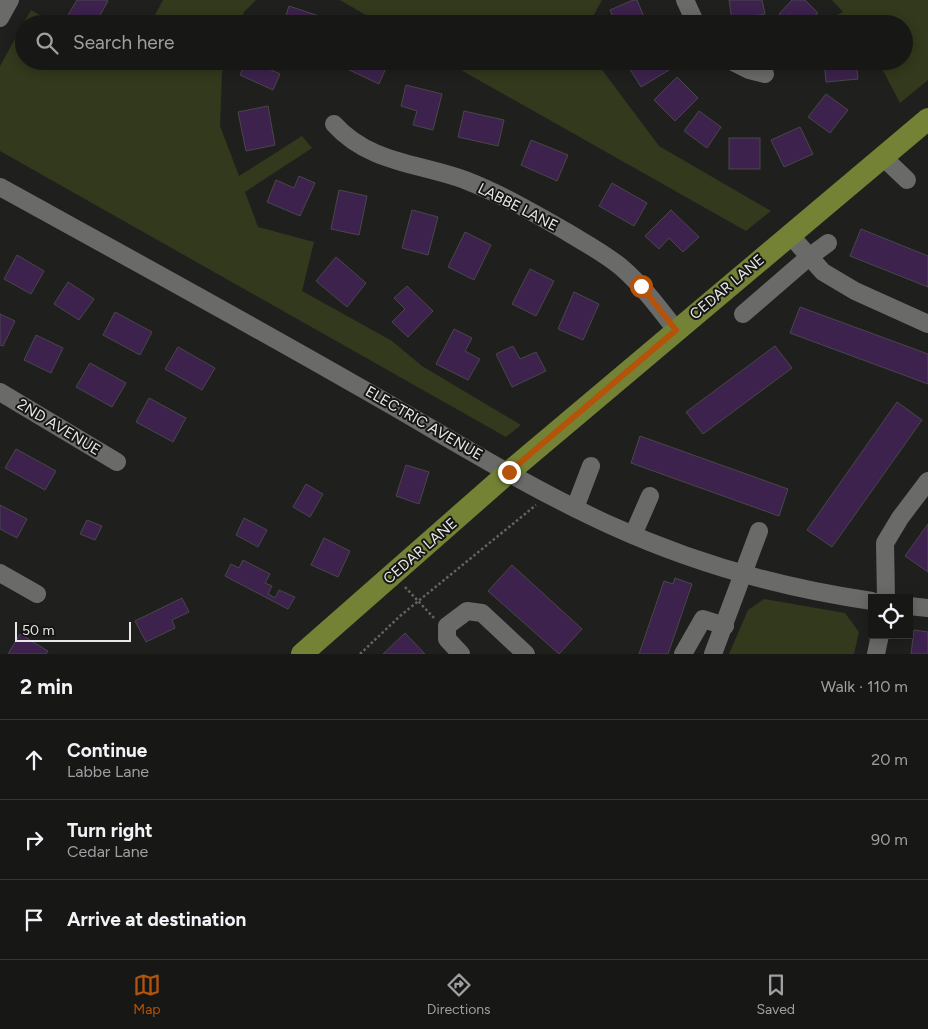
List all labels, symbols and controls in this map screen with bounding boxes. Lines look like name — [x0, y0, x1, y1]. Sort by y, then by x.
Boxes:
search box — [15, 15, 913, 70]
icon: search — [33, 29, 61, 57]
text: Search here — [73, 31, 175, 54]
street label: LABBE LANE — [475, 179, 561, 235]
street label: CEDAR LANE — [686, 251, 768, 323]
route start — [630, 275, 653, 298]
street label: ELECTRIC AVENUE — [362, 382, 486, 464]
street label: 2ND AVENUE — [14, 395, 104, 459]
route end — [498, 461, 521, 484]
street label: CEDAR LANE — [379, 514, 461, 588]
map controls — [868, 594, 913, 639]
button: locate — [868, 594, 913, 639]
scale bar — [15, 619, 131, 642]
text: 50 m — [22, 622, 54, 639]
text: 2 min — [20, 674, 73, 699]
text: Walk · 110 m — [821, 677, 908, 696]
text: Continue — [67, 739, 147, 762]
icon: ahead — [20, 746, 48, 774]
text: 20 m — [871, 750, 908, 769]
text: Labbe Lane — [67, 762, 149, 781]
text: Turn right — [67, 819, 153, 842]
icon: right — [20, 826, 48, 854]
text: 90 m — [871, 830, 908, 849]
text: Cedar Lane — [67, 842, 148, 861]
icon: arrive — [20, 906, 48, 934]
text: Arrive at destination — [67, 908, 246, 931]
tab: Map — [133, 971, 161, 1018]
tab: Directions — [427, 971, 491, 1018]
tab: Saved — [756, 971, 795, 1018]

